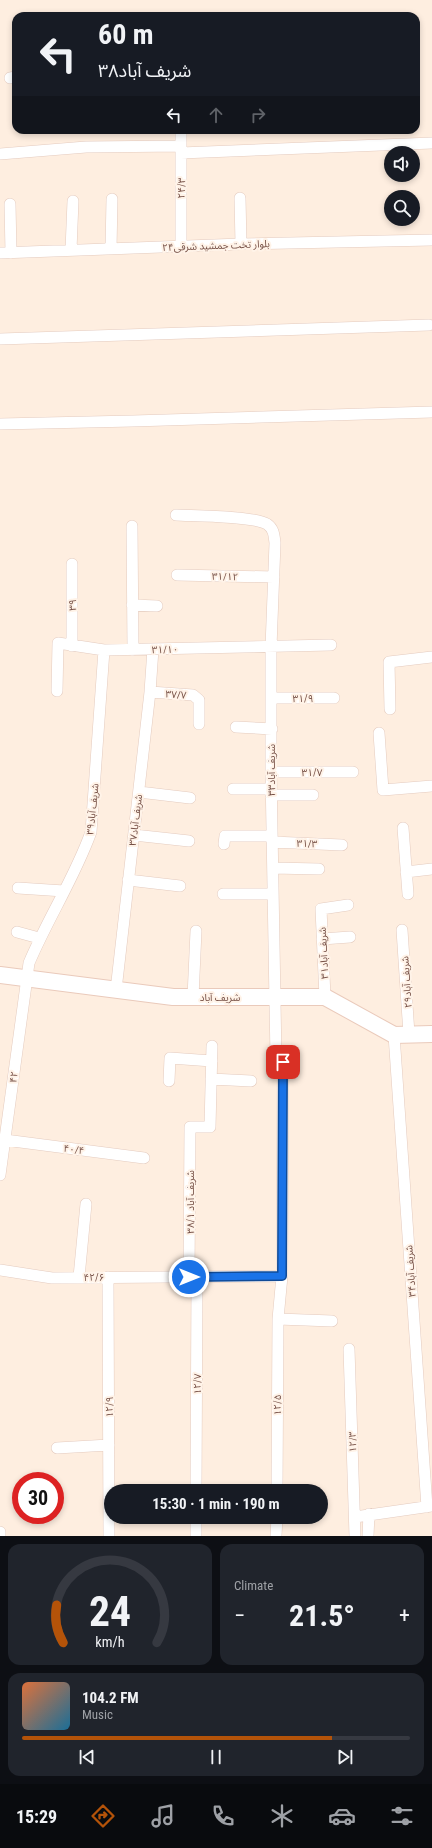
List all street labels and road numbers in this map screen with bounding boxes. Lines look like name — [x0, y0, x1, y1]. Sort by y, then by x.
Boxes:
street label: ۲۴/۳ — [176, 177, 187, 198]
street label: بلوار تخت جمشید شرقی۲۴ — [162, 238, 270, 254]
street label: ۳۱/۱۲ — [212, 571, 238, 582]
street label: ۳۹ — [67, 599, 78, 611]
street label: ۳۱/۱۰ — [152, 644, 178, 655]
street label: ۳۷/۷ — [165, 688, 187, 701]
street label: ۳۱/۹ — [293, 693, 313, 704]
street label: شریف آباد۳۳ — [266, 744, 278, 796]
street label: ۳۱/۷ — [302, 767, 323, 778]
street label: شریف آباد۳۹ — [84, 782, 102, 836]
street label: شریف آباد۳۷ — [127, 793, 145, 847]
street label: ۳۱/۳ — [296, 838, 318, 849]
street label: شریف آباد۳۱ — [317, 927, 331, 979]
street label: شریف آباد۲۹ — [399, 955, 415, 1008]
street label: شریف آباد — [200, 992, 240, 1004]
street label: ۴۲ — [7, 1071, 20, 1084]
street label: ۴۰/۴ — [63, 1143, 85, 1156]
street label: ۳۸/۱ شریف آباد — [185, 1170, 197, 1234]
street label: شریف آباد۳۴ — [403, 1244, 419, 1297]
street label: ۴۲/۶ — [84, 1272, 104, 1283]
street label: ۱۲/۷ — [192, 1373, 203, 1394]
street label: ۱۲/۵ — [272, 1395, 283, 1415]
street label: ۱۲/۹ — [104, 1397, 115, 1417]
street label: ۱۲/۳ — [347, 1431, 358, 1453]

